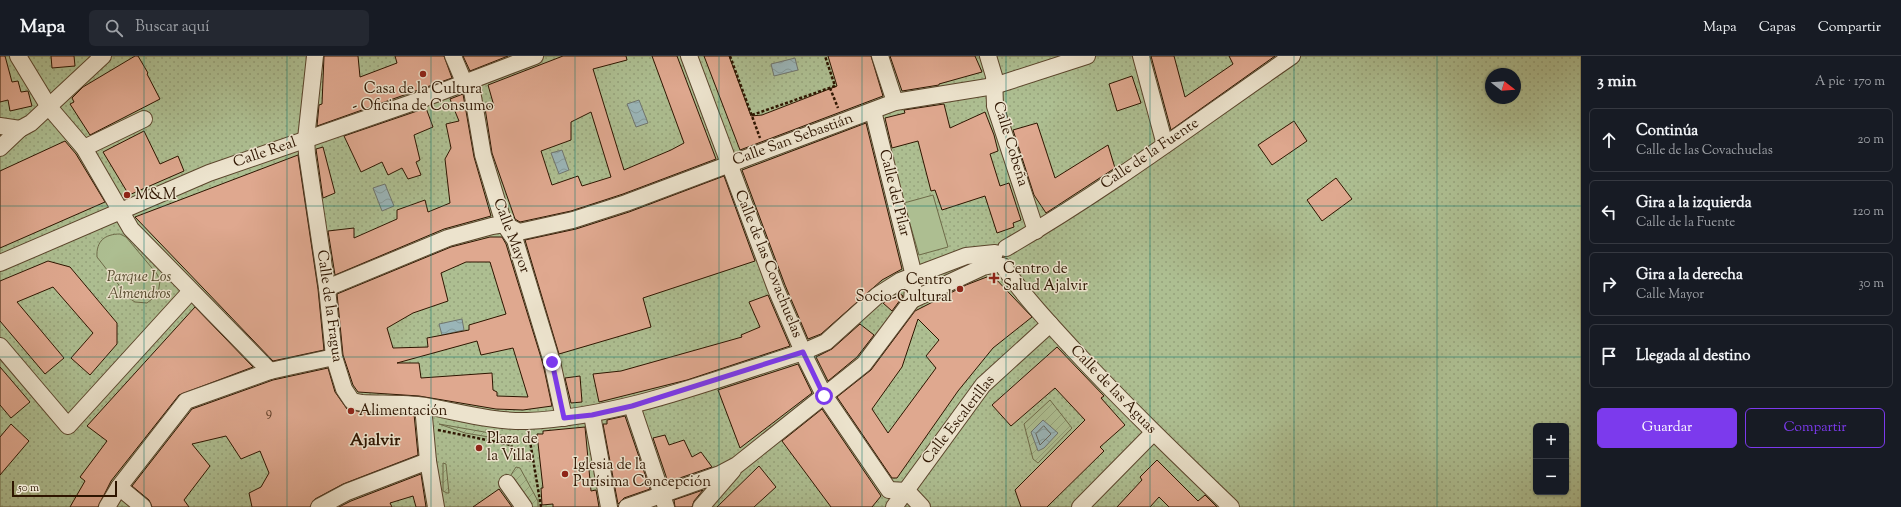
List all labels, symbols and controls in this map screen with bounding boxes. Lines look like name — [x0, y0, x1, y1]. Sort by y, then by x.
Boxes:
search box — [89, 10, 369, 46]
text: Mapa — [20, 14, 65, 41]
icon: search — [103, 17, 125, 39]
text: Buscar aquí — [135, 17, 209, 38]
text: Mapa — [1703, 18, 1737, 38]
text: Capas — [1759, 18, 1796, 38]
text: Compartir — [1818, 18, 1881, 38]
north arrow — [1485, 68, 1521, 104]
marker: Casa de la Cultura - Oficina de Consumo — [418, 69, 428, 79]
text: 3 min — [1597, 70, 1636, 94]
text: A pie · 170 m — [1815, 73, 1885, 91]
place label: Casa de la Cultura - Oficina de Consumo — [352, 79, 494, 117]
street label: Calle Cobeña — [987, 99, 1033, 189]
street label: Calle San Sebastián — [730, 108, 856, 172]
street label: Calle de la Fuente — [1097, 113, 1203, 195]
text: Continúa — [1636, 121, 1698, 142]
icon: ahead — [1598, 129, 1620, 151]
text: 20 m — [1858, 131, 1884, 149]
street label: Calle Real — [231, 132, 299, 174]
text: Calle de las Covachuelas — [1636, 142, 1773, 160]
street label: Calle del Pilar — [873, 147, 915, 239]
place label: M&M — [135, 185, 177, 206]
street label: Calle de las Covachuelas — [729, 187, 807, 341]
marker: M&M — [122, 190, 132, 200]
text: Gira a la izquierda — [1636, 193, 1752, 214]
street label: Calle Mayor — [487, 195, 535, 277]
icon: left — [1598, 201, 1620, 223]
text: 120 m — [1853, 203, 1884, 221]
text: Calle de la Fuente — [1636, 214, 1735, 232]
street label: Calle de la Fragua — [311, 248, 347, 364]
place label: Centro de Salud Ajalvir — [1003, 259, 1088, 297]
text: Gira a la derecha — [1636, 265, 1743, 286]
park label: Parque Los Almendros — [107, 267, 171, 305]
place label: Centro Socio-Cultural — [856, 270, 952, 308]
marker: Centro de Salud Ajalvir — [988, 272, 1000, 284]
icon: right — [1598, 273, 1620, 295]
text: 30 m — [1858, 275, 1884, 293]
marker: Centro Socio-Cultural — [955, 284, 965, 294]
text: Calle Mayor — [1636, 286, 1704, 304]
street label: Calle de las Aguas — [1065, 341, 1161, 439]
icon: arrive — [1598, 345, 1620, 367]
text: Llegada al destino — [1636, 346, 1751, 367]
route end — [543, 353, 561, 371]
street label: Calle Escalerillas — [917, 371, 1001, 469]
route start — [815, 387, 833, 405]
place label: Alimentación — [359, 401, 448, 422]
house number: 9 — [266, 404, 272, 422]
marker: Alimentación — [346, 406, 356, 416]
button: Guardar — [1597, 408, 1737, 448]
button: Compartir — [1745, 408, 1885, 448]
map controls — [1533, 423, 1569, 495]
button: + — [1533, 423, 1569, 459]
district label: Ajalvir — [350, 429, 401, 453]
place label: Plaza de la Villa — [487, 429, 538, 467]
marker: Plaza de la Villa — [474, 443, 484, 453]
place label: Iglesia de la Purísima Concepción — [573, 455, 711, 493]
button: − — [1533, 459, 1569, 495]
marker: Iglesia de la Purísima Concepción — [560, 469, 570, 479]
scale bar — [12, 479, 117, 498]
text: 50 m — [18, 480, 39, 496]

